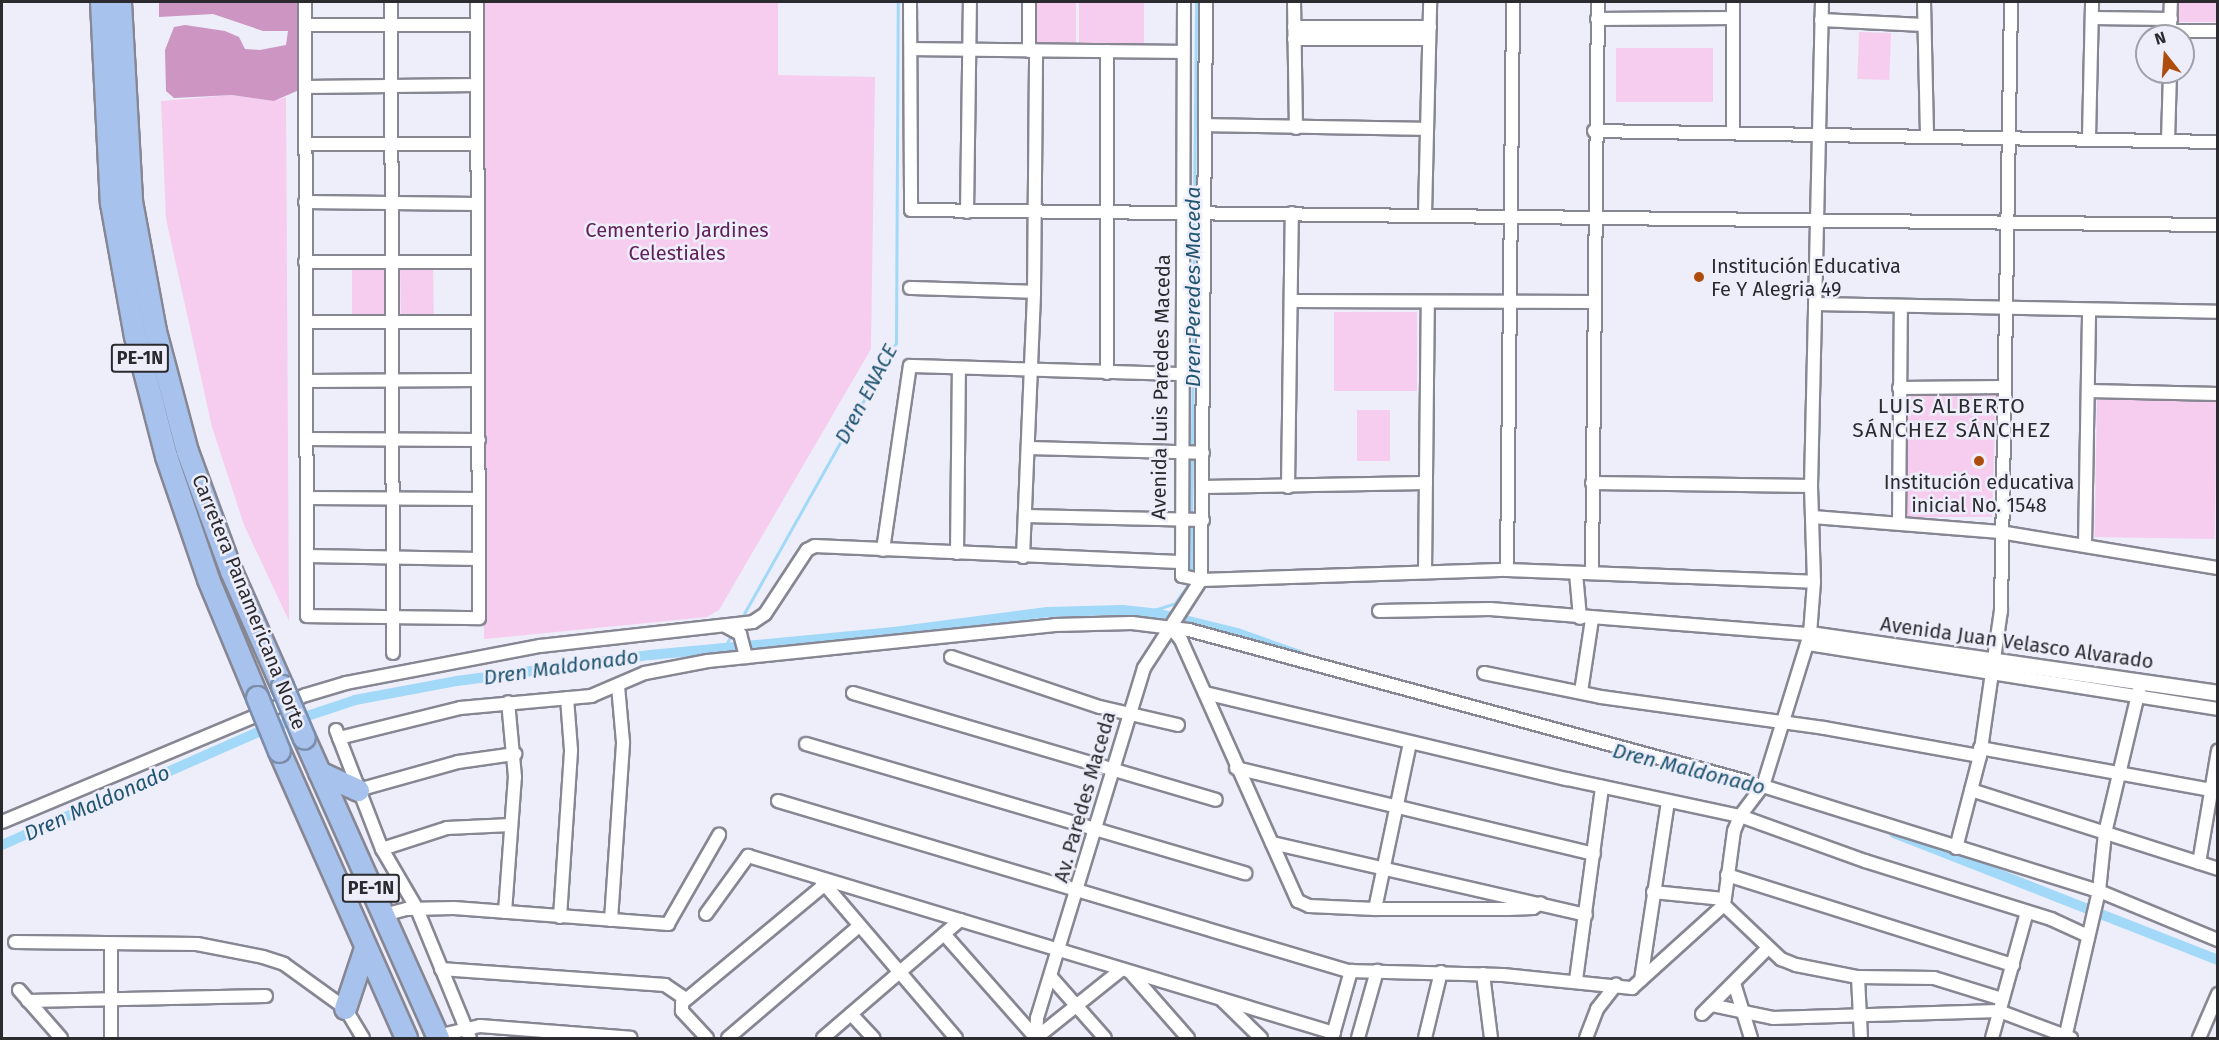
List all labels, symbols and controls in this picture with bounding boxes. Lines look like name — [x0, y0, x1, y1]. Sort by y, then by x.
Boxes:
north arrow — [2135, 24, 2195, 84]
text: N — [2152, 28, 2168, 49]
water label: Dren Peredes Maceda — [1180, 187, 1206, 387]
park label: Cementerio Jardines Celestiales — [585, 219, 769, 266]
street label: Avenida Luis Paredes Maceda — [1147, 254, 1175, 520]
place label: Institución Educativa Fe Y Alegria 49 — [1711, 254, 1901, 301]
marker: Institución Educativa Fe Y Alegria 49 — [1692, 270, 1706, 284]
water label: Dren ENACE — [829, 340, 903, 448]
road number: PE-1N — [110, 343, 170, 373]
district label: LUIS ALBERTO SÁNCHEZ SÁNCHEZ — [1852, 393, 2052, 443]
marker: Institución educativa inicial No. 1548 — [1972, 454, 1986, 468]
place label: Institución educativa inicial No. 1548 — [1884, 470, 2074, 517]
street label: Carretera Panamericana Norte — [187, 471, 311, 733]
street label: Avenida Juan Velasco Alvarado — [1879, 612, 2155, 674]
water label: Dren Maldonado — [482, 644, 640, 690]
street label: Av. Paredes Maceda — [1049, 709, 1121, 885]
water label: Dren Maldonado — [1610, 738, 1768, 800]
water label: Dren Maldonado — [20, 760, 174, 846]
road number: PE-1N — [341, 873, 401, 903]

